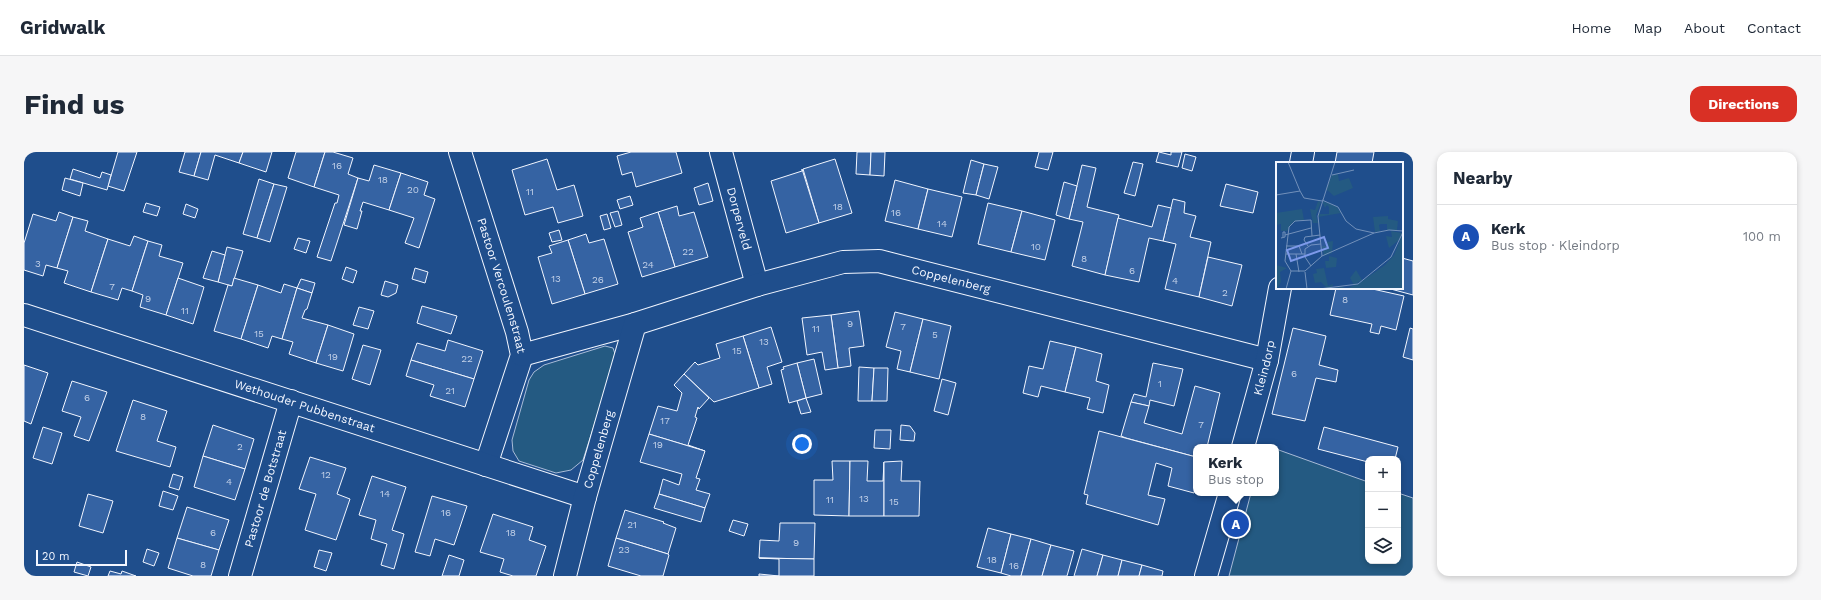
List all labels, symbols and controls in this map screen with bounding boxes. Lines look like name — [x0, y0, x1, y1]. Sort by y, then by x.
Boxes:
text: Gridwalk — [20, 16, 105, 39]
text: Home — [1571, 20, 1611, 36]
text: Map — [1633, 20, 1662, 36]
text: About — [1684, 20, 1725, 36]
text: Contact — [1747, 20, 1801, 36]
button: Directions — [1690, 86, 1797, 122]
text: Find us — [24, 88, 124, 121]
house number: 16 — [332, 160, 342, 171]
inset map — [1276, 162, 1403, 289]
text: Nearby — [1453, 168, 1512, 188]
house number: 18 — [378, 174, 388, 185]
house number: 20 — [407, 184, 419, 195]
house number: 11 — [526, 186, 534, 197]
street label: Dorperveld — [724, 186, 754, 252]
house number: 18 — [833, 201, 843, 212]
house number: 16 — [891, 207, 901, 218]
street label: Pastoor Vercoulenstraat — [474, 216, 528, 355]
house number: 14 — [937, 218, 947, 229]
text: Kerk — [1491, 220, 1525, 238]
text: A — [1462, 229, 1470, 244]
text: 100 m — [1743, 229, 1781, 244]
text: Bus stop · Kleindorp — [1491, 238, 1620, 253]
house number: 10 — [1031, 241, 1041, 252]
house number: 22 — [682, 246, 694, 257]
house number: 8 — [1081, 253, 1087, 264]
house number: 3 — [35, 258, 41, 269]
house number: 24 — [642, 259, 654, 270]
street label: Coppelenberg — [910, 263, 993, 296]
house number: 6 — [1129, 265, 1135, 276]
house number: 13 — [551, 273, 561, 284]
house number: 26 — [592, 274, 604, 285]
house number: 4 — [1172, 275, 1178, 286]
house number: 7 — [109, 281, 115, 292]
house number: 2 — [1222, 287, 1228, 298]
house number: 9 — [145, 293, 151, 304]
house number: 8 — [1342, 294, 1348, 305]
house number: 11 — [181, 305, 189, 316]
house number: 9 — [847, 318, 853, 329]
house number: 7 — [900, 321, 906, 332]
house number: 11 — [812, 323, 820, 334]
house number: 15 — [254, 328, 264, 339]
house number: 5 — [932, 329, 938, 340]
house number: 13 — [759, 336, 769, 347]
street label: Kleindorp — [1251, 339, 1277, 397]
house number: 15 — [732, 345, 742, 356]
house number: 19 — [328, 351, 338, 362]
house number: 22 — [461, 353, 473, 364]
house number: 6 — [1291, 368, 1297, 379]
street label: Wethouder Pubbenstraat — [233, 377, 377, 435]
house number: 1 — [1158, 378, 1162, 389]
house number: 21 — [445, 385, 455, 396]
house number: 6 — [84, 392, 90, 403]
street label: Coppelenberg — [581, 408, 617, 490]
house number: 8 — [140, 411, 146, 422]
house number: 17 — [660, 415, 670, 426]
house number: 7 — [1198, 419, 1204, 430]
street label: Pastoor de Botstraat — [242, 428, 289, 549]
your location — [792, 434, 812, 454]
house number: 19 — [653, 439, 663, 450]
house number: 2 — [237, 441, 243, 452]
popup — [1193, 444, 1279, 496]
text: Kerk — [1208, 454, 1242, 472]
map controls — [1365, 456, 1401, 564]
button: + — [1365, 456, 1401, 492]
house number: 12 — [321, 469, 331, 480]
text: Bus stop — [1208, 472, 1264, 487]
house number: 4 — [226, 476, 232, 487]
house number: 14 — [380, 488, 390, 499]
button: − — [1365, 492, 1401, 528]
house number: 13 — [859, 493, 869, 504]
house number: 11 — [826, 494, 834, 505]
house number: 15 — [889, 496, 899, 507]
house number: 16 — [441, 507, 451, 518]
pin: A — [1223, 509, 1249, 539]
house number: 21 — [627, 519, 637, 530]
house number: 6 — [210, 527, 216, 538]
house number: 18 — [506, 527, 516, 538]
button: layers — [1365, 528, 1401, 564]
house number: 9 — [793, 537, 799, 548]
house number: 23 — [618, 544, 630, 555]
scale bar — [36, 548, 127, 567]
text: 20 m — [42, 550, 70, 563]
house number: 18 — [987, 554, 997, 565]
house number: 8 — [200, 559, 206, 570]
house number: 16 — [1009, 560, 1019, 571]

